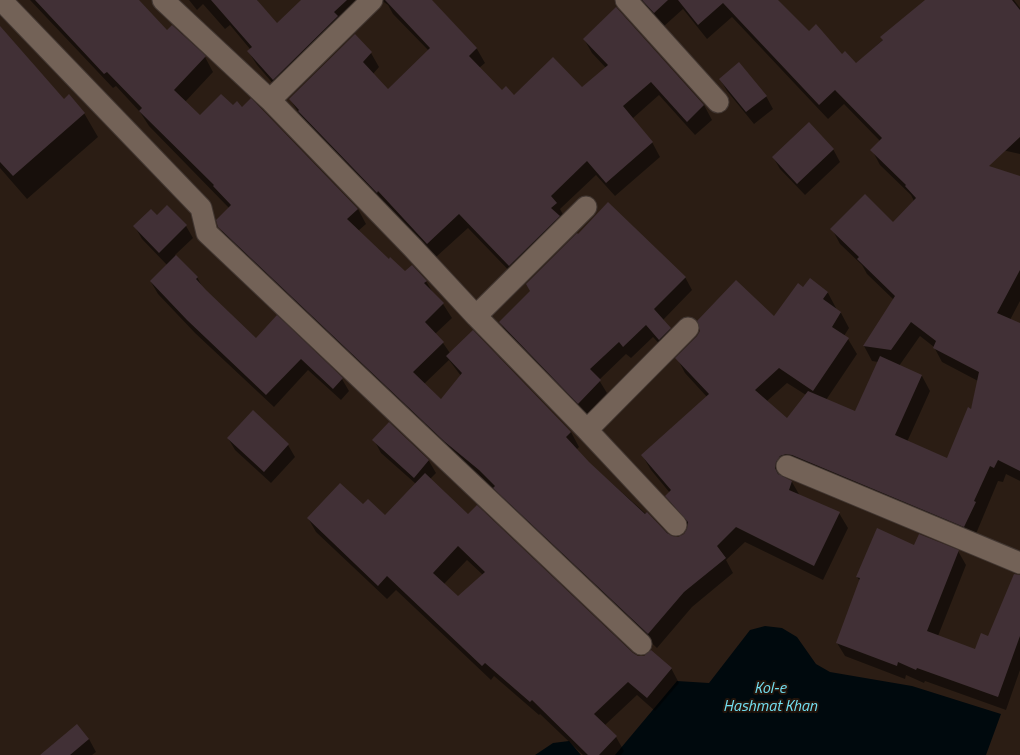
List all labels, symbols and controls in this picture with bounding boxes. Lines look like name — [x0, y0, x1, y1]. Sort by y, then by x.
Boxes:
water label: Kol-e Hashmat Khan — [723, 679, 817, 717]

